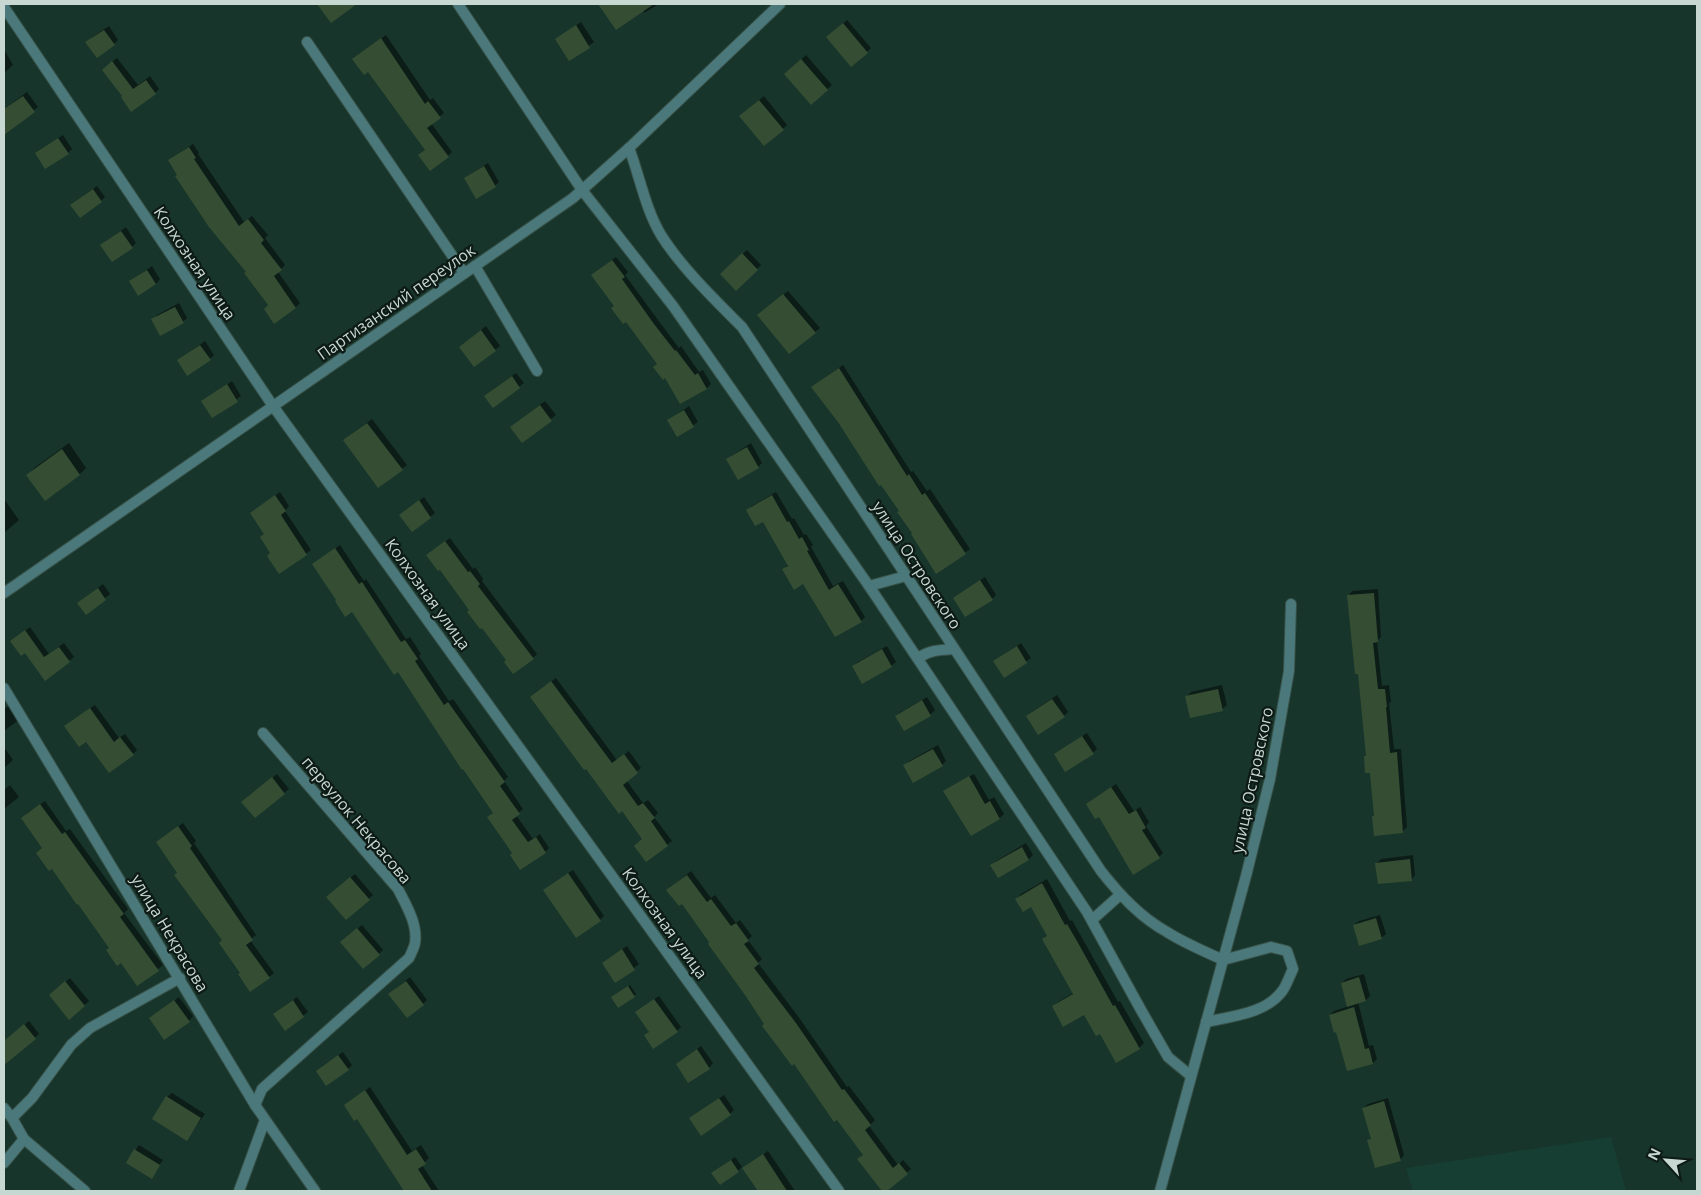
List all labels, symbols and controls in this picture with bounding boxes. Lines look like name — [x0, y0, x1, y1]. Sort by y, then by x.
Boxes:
street label: Колхозная улица — [149, 202, 241, 324]
street label: Партизанский переулок — [313, 239, 480, 365]
street label: улица Островского — [867, 497, 967, 633]
street label: Колхозная улица — [380, 534, 476, 654]
street label: улица Островского — [1226, 705, 1278, 855]
street label: переулок Некрасова — [297, 752, 417, 888]
street label: Колхозная улица — [617, 863, 713, 983]
street label: улица Некрасова — [126, 870, 214, 996]
north arrow — [1641, 1135, 1691, 1185]
text: N — [1643, 1145, 1665, 1163]

